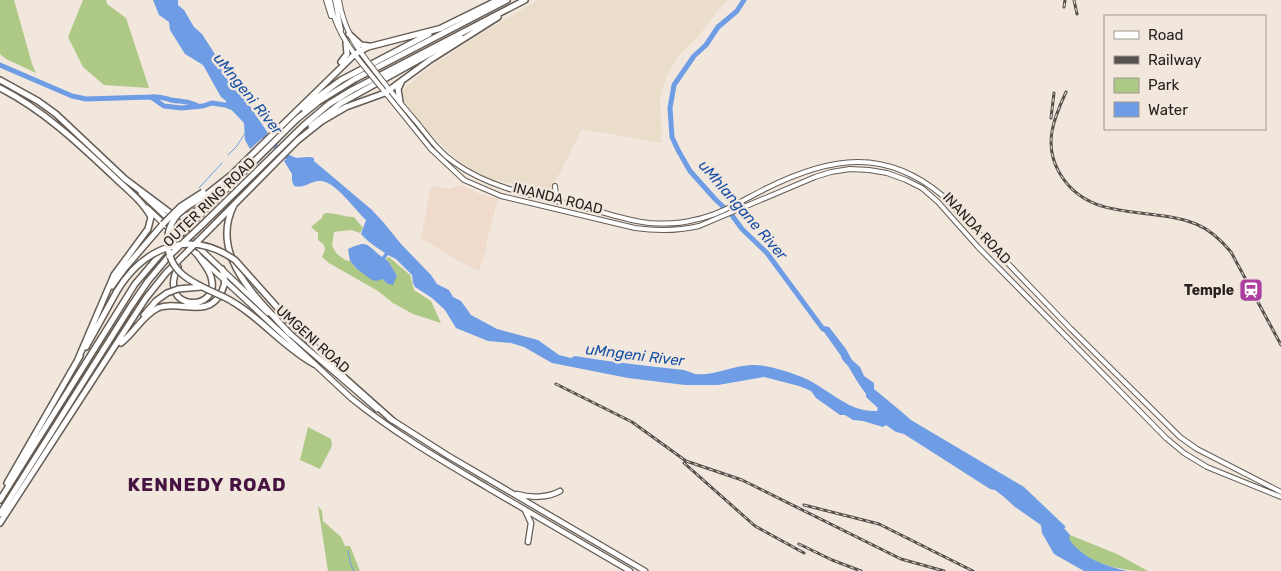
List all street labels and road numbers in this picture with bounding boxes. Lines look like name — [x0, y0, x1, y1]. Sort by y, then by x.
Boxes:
street label: OUTER RING ROAD — [160, 154, 259, 251]
street label: INANDA ROAD — [511, 179, 605, 218]
street label: INANDA ROAD — [939, 189, 1014, 268]
street label: UMGENI ROAD — [272, 302, 353, 377]

